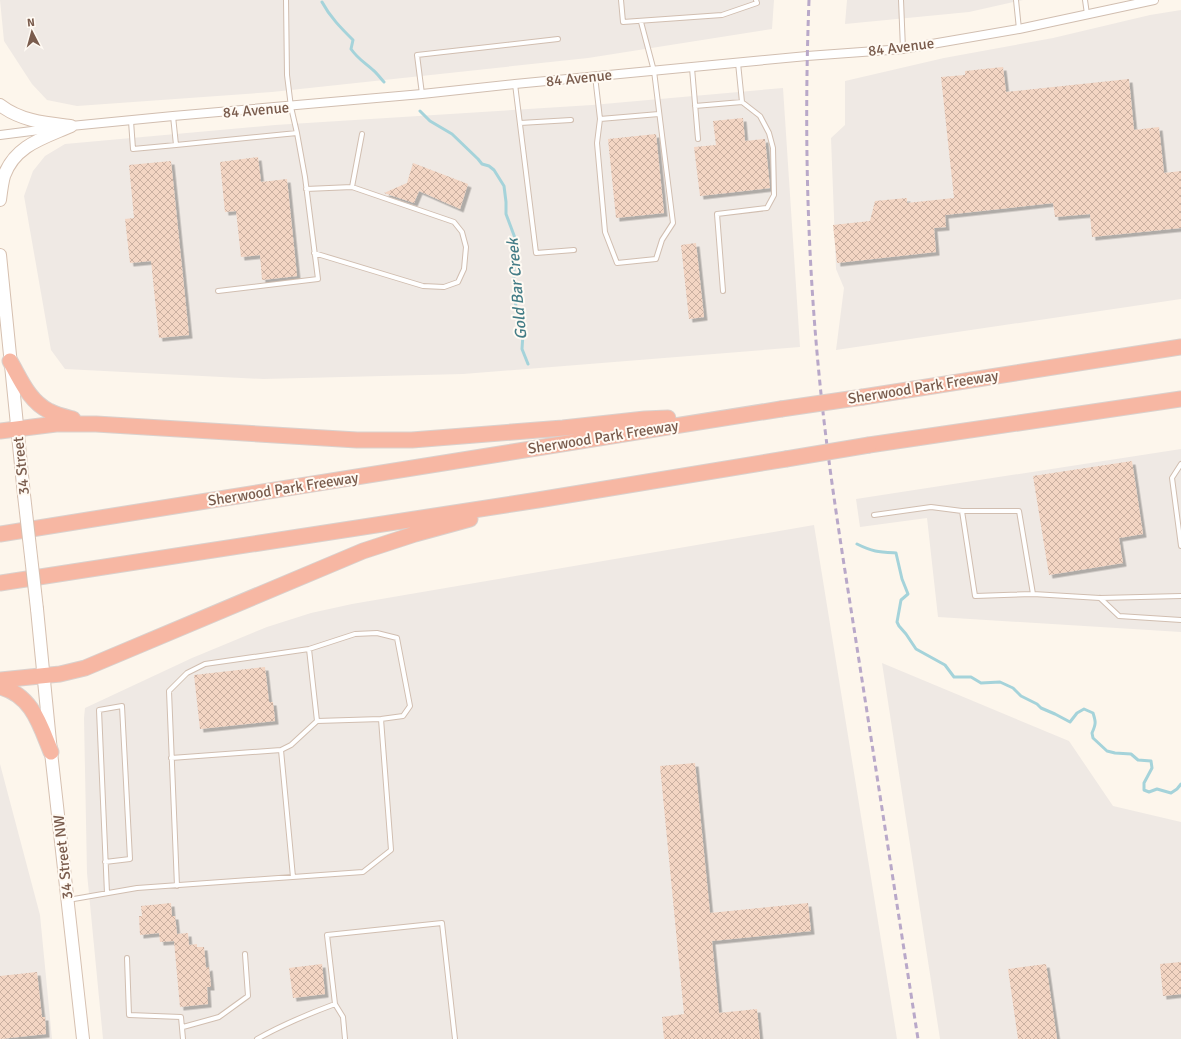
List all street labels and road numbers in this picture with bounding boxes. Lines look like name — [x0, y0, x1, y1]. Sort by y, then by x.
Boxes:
street label: 84 Avenue — [867, 34, 935, 60]
street label: 84 Avenue — [545, 66, 613, 90]
street label: 84 Avenue — [222, 98, 290, 122]
street label: Sherwood Park Freeway — [846, 366, 1000, 408]
street label: Sherwood Park Freeway — [526, 416, 680, 458]
street label: 34 Street — [9, 436, 33, 496]
street label: Sherwood Park Freeway — [206, 468, 360, 510]
street label: 34 Street NW — [50, 814, 76, 900]

